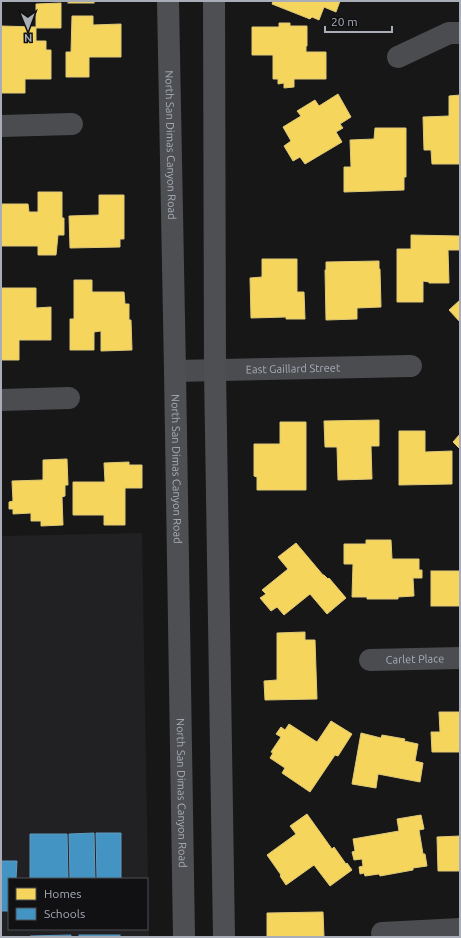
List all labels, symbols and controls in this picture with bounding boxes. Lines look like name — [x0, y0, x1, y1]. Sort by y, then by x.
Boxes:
north arrow — [8, 8, 48, 48]
scale bar — [325, 8, 392, 34]
text: 20 m — [331, 15, 358, 28]
text: N — [24, 32, 32, 44]
street label: North San Dimas Canyon Road — [163, 70, 178, 220]
street label: East Gaillard Street — [246, 361, 341, 375]
street label: North San Dimas Canyon Road — [169, 394, 184, 544]
street label: Carlet Place — [385, 652, 444, 666]
street label: North San Dimas Canyon Road — [175, 718, 189, 868]
legend — [8, 878, 148, 930]
text: Homes — [44, 887, 82, 900]
text: Schools — [44, 907, 85, 920]

